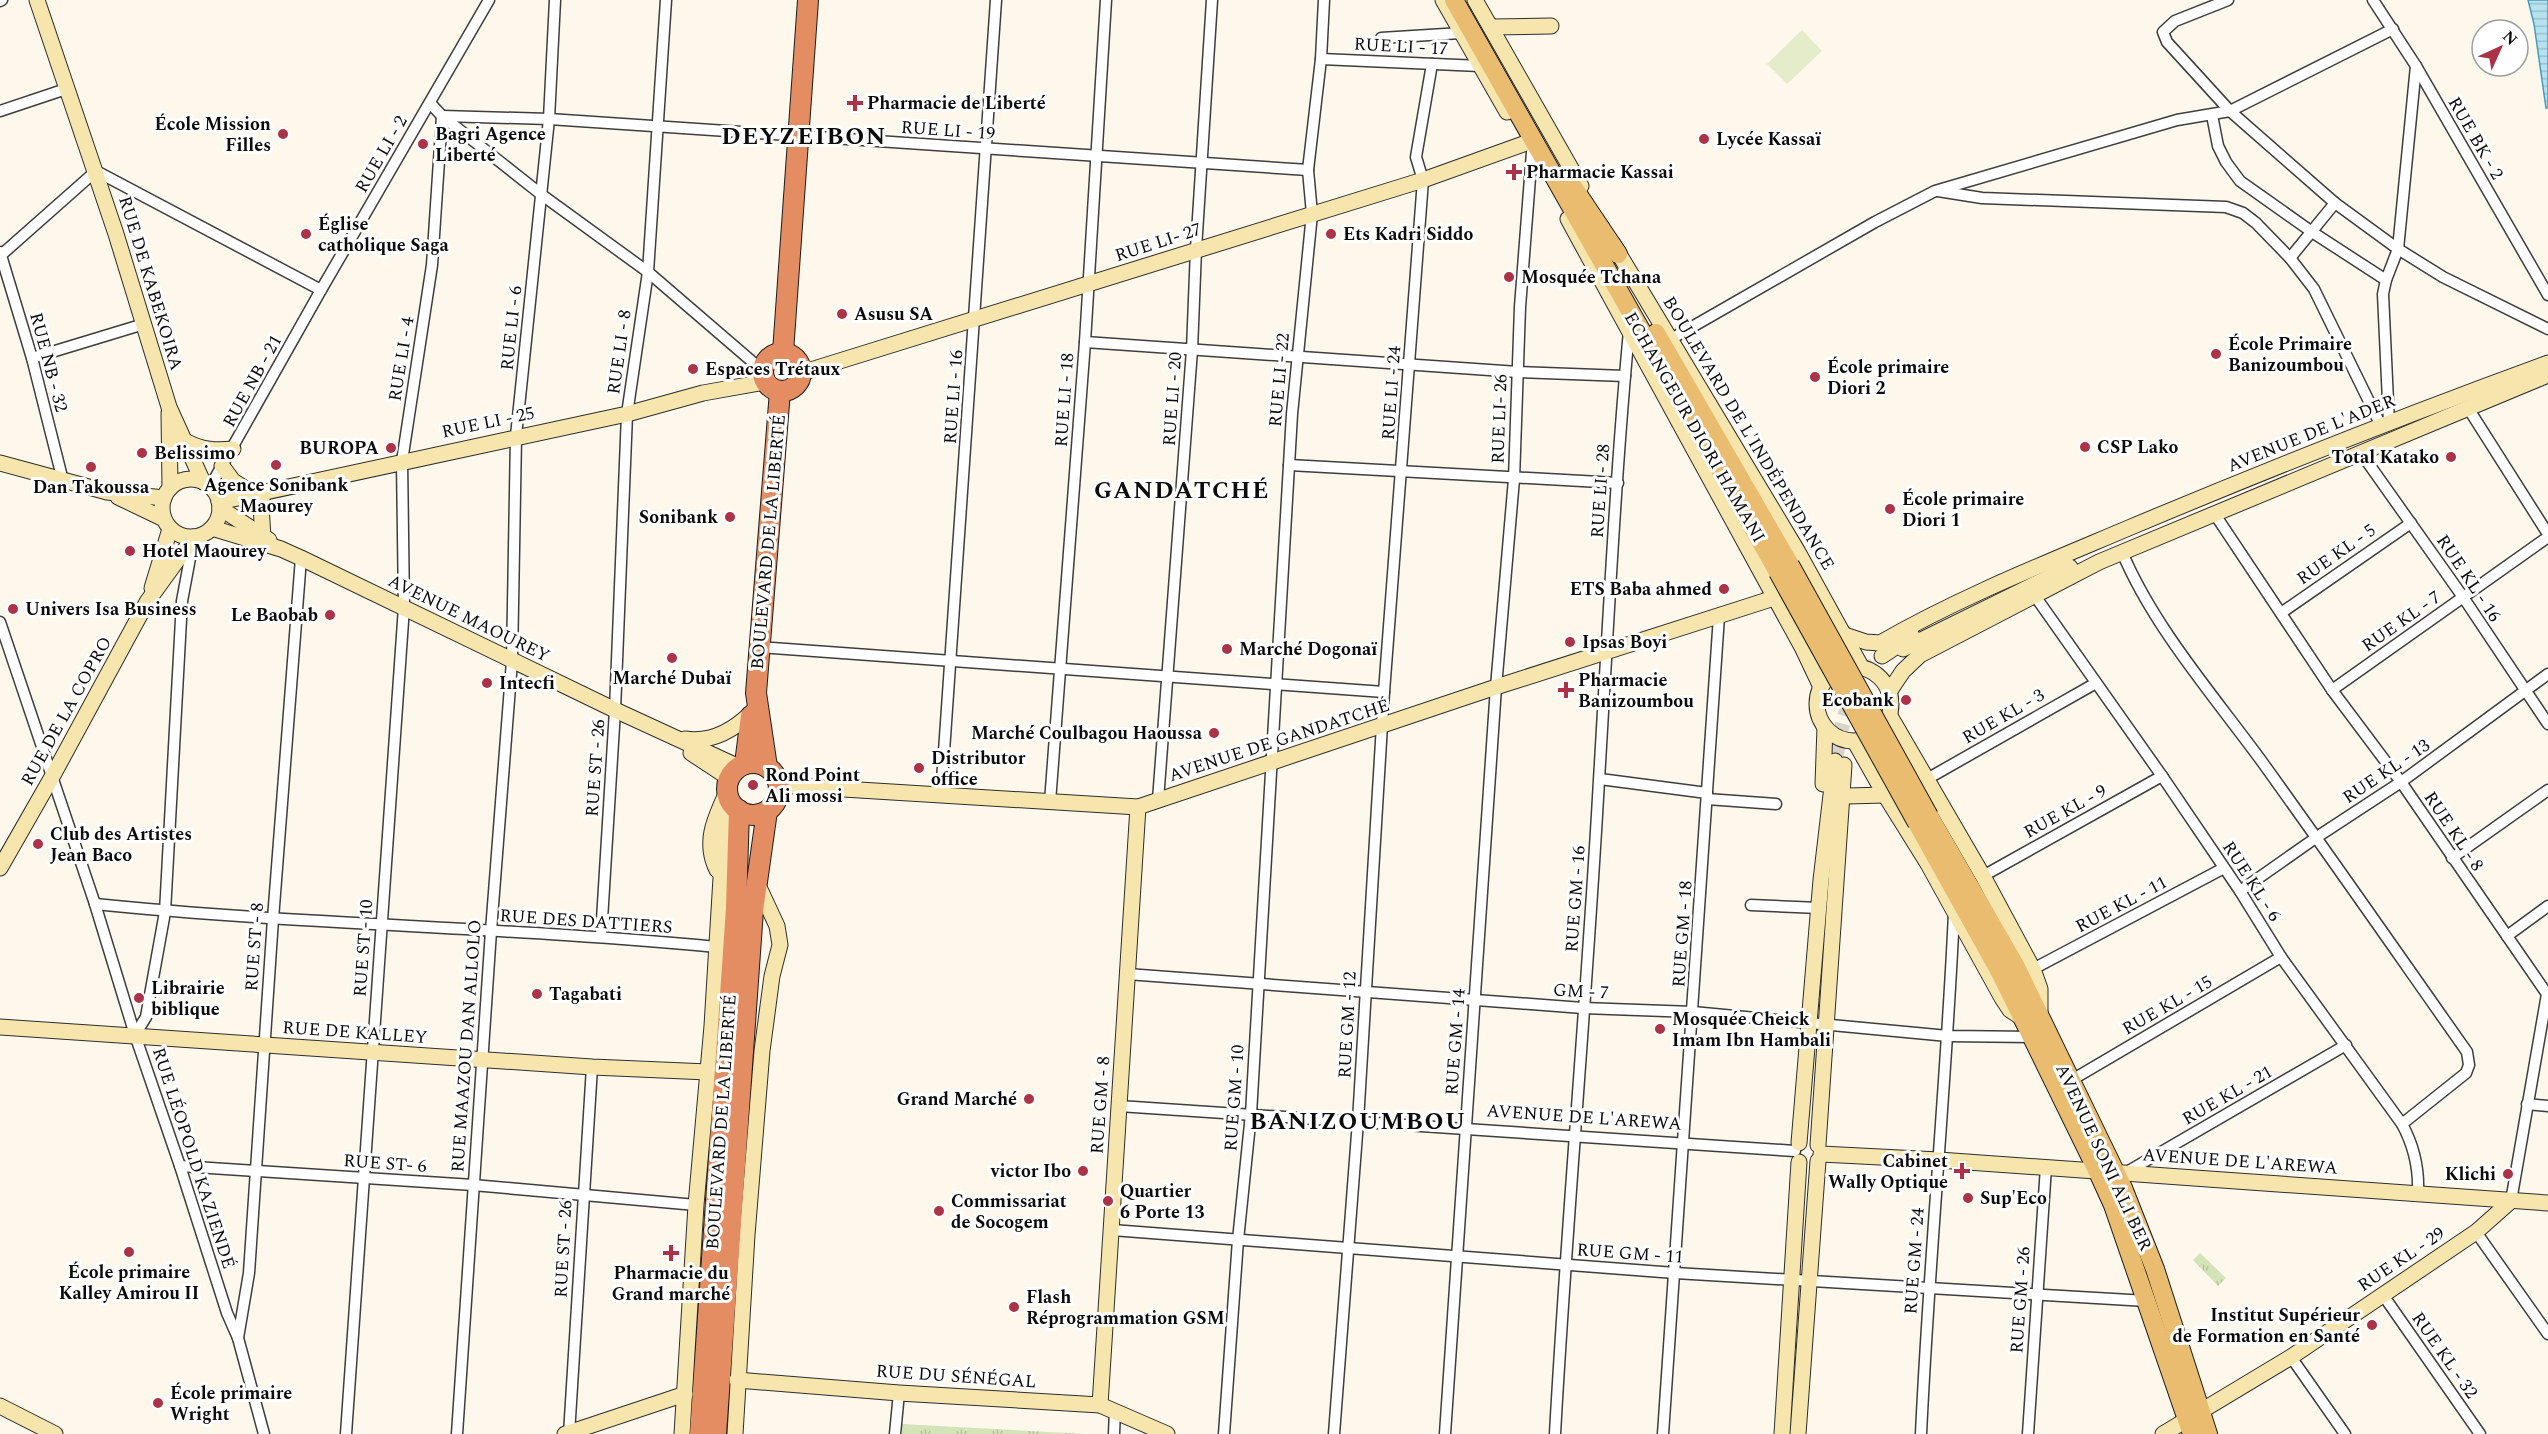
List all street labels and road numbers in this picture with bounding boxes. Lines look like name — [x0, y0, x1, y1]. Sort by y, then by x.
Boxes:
street label: RUE LI - 17 — [1353, 31, 1449, 62]
street label: RUE BK - 2 — [2441, 92, 2510, 185]
street label: RUE LI - 2 — [348, 111, 414, 198]
street label: RUE LI - 19 — [900, 114, 996, 147]
street label: RUE DE KABEKOIRA — [111, 193, 190, 374]
street label: RUE LI- 27 — [1111, 216, 1205, 269]
street label: RUE LI - 6 — [494, 284, 529, 372]
street label: BOULEVARD DE L'INDÉPENDANCE — [1656, 291, 1841, 576]
street label: ECHANGEUR DIORI HAMANI — [1617, 307, 1772, 548]
street label: RUE LI - 8 — [600, 308, 639, 396]
street label: RUE NB - 32 — [22, 309, 75, 415]
street label: RUE LI - 4 — [381, 315, 422, 403]
street label: RUE NB - 21 — [216, 330, 289, 432]
street label: RUE LI - 22 — [1262, 332, 1297, 428]
street label: RUE LI - 24 — [1375, 345, 1408, 441]
street label: RUE LI - 16 — [937, 349, 970, 445]
street label: RUE LI - 20 — [1156, 351, 1189, 447]
street label: RUE LI - 18 — [1048, 352, 1081, 448]
street label: RUE LI- 26 — [1484, 374, 1515, 464]
street label: AVENUE DE L'ADER — [2223, 387, 2399, 480]
street label: RUE LI - 25 — [439, 399, 537, 445]
street label: BOULEVARD DE LA LIBERTÉ — [744, 413, 793, 671]
street label: RUE LI - 28 — [1584, 443, 1617, 539]
street label: RUE KL - 5 — [2291, 517, 2381, 592]
street label: RUE KL - 16 — [2429, 529, 2508, 627]
street label: AVENUE MAOUREY — [383, 567, 555, 670]
street label: RUE KL - 7 — [2356, 584, 2446, 659]
street label: RUE DE LA COPRO — [14, 632, 119, 791]
street label: RUE KL - 3 — [1957, 682, 2050, 751]
street label: AVENUE DE GANDATCHÉ — [1165, 692, 1393, 789]
street label: RUE ST - 26 — [579, 718, 612, 818]
street label: RUE KL - 13 — [2337, 732, 2435, 811]
street label: RUE KL - 9 — [2019, 777, 2112, 845]
street label: RUE KL - 8 — [2417, 786, 2490, 877]
street label: RUE KL - 6 — [2215, 836, 2288, 927]
street label: RUE GM - 16 — [1558, 845, 1593, 953]
street label: RUE KL - 11 — [2071, 869, 2172, 940]
street label: RUE GM - 18 — [1665, 880, 1700, 988]
street label: RUE ST - 10 — [347, 898, 380, 998]
street label: RUE ST - 8 — [238, 902, 271, 992]
street label: RUE DES DATTIERS — [499, 902, 673, 941]
street label: RUE MAAZOU DAN ALLOLO — [444, 919, 489, 1173]
street label: RUE KL - 15 — [2117, 969, 2217, 1042]
street label: RUE GM - 12 — [1331, 971, 1364, 1079]
street label: GM - 7 — [1552, 977, 1610, 1006]
street label: RUE GM - 14 — [1438, 988, 1473, 1096]
street label: BOULEVARD DE LA LIBERTÉ — [699, 993, 744, 1251]
street label: RUE DE KALLEY — [282, 1014, 428, 1051]
street label: RUE LÉOPOLD KAZIENDÉ — [145, 1044, 242, 1272]
street label: RUE GM - 10 — [1217, 1044, 1252, 1152]
street label: RUE GM - 8 — [1084, 1055, 1117, 1155]
street label: AVENUE SONI ALI BER — [2048, 1059, 2159, 1255]
street label: RUE KL - 21 — [2177, 1059, 2277, 1132]
street label: AVENUE DE L'AREWA — [1485, 1097, 1682, 1138]
street label: AVENUE DE L'AREWA — [2141, 1141, 2338, 1182]
street label: RUE ST- 6 — [342, 1147, 428, 1180]
street label: RUE ST - 26 — [547, 1199, 580, 1299]
street label: RUE GM - 24 — [1897, 1207, 1932, 1315]
street label: RUE KL - 29 — [2352, 1220, 2450, 1299]
street label: RUE GM - 11 — [1576, 1236, 1684, 1271]
street label: RUE GM - 26 — [2003, 1246, 2038, 1354]
street label: RUE KL - 32 — [2405, 1306, 2484, 1404]
street label: RUE DU SÉNÉGAL — [875, 1357, 1037, 1396]

